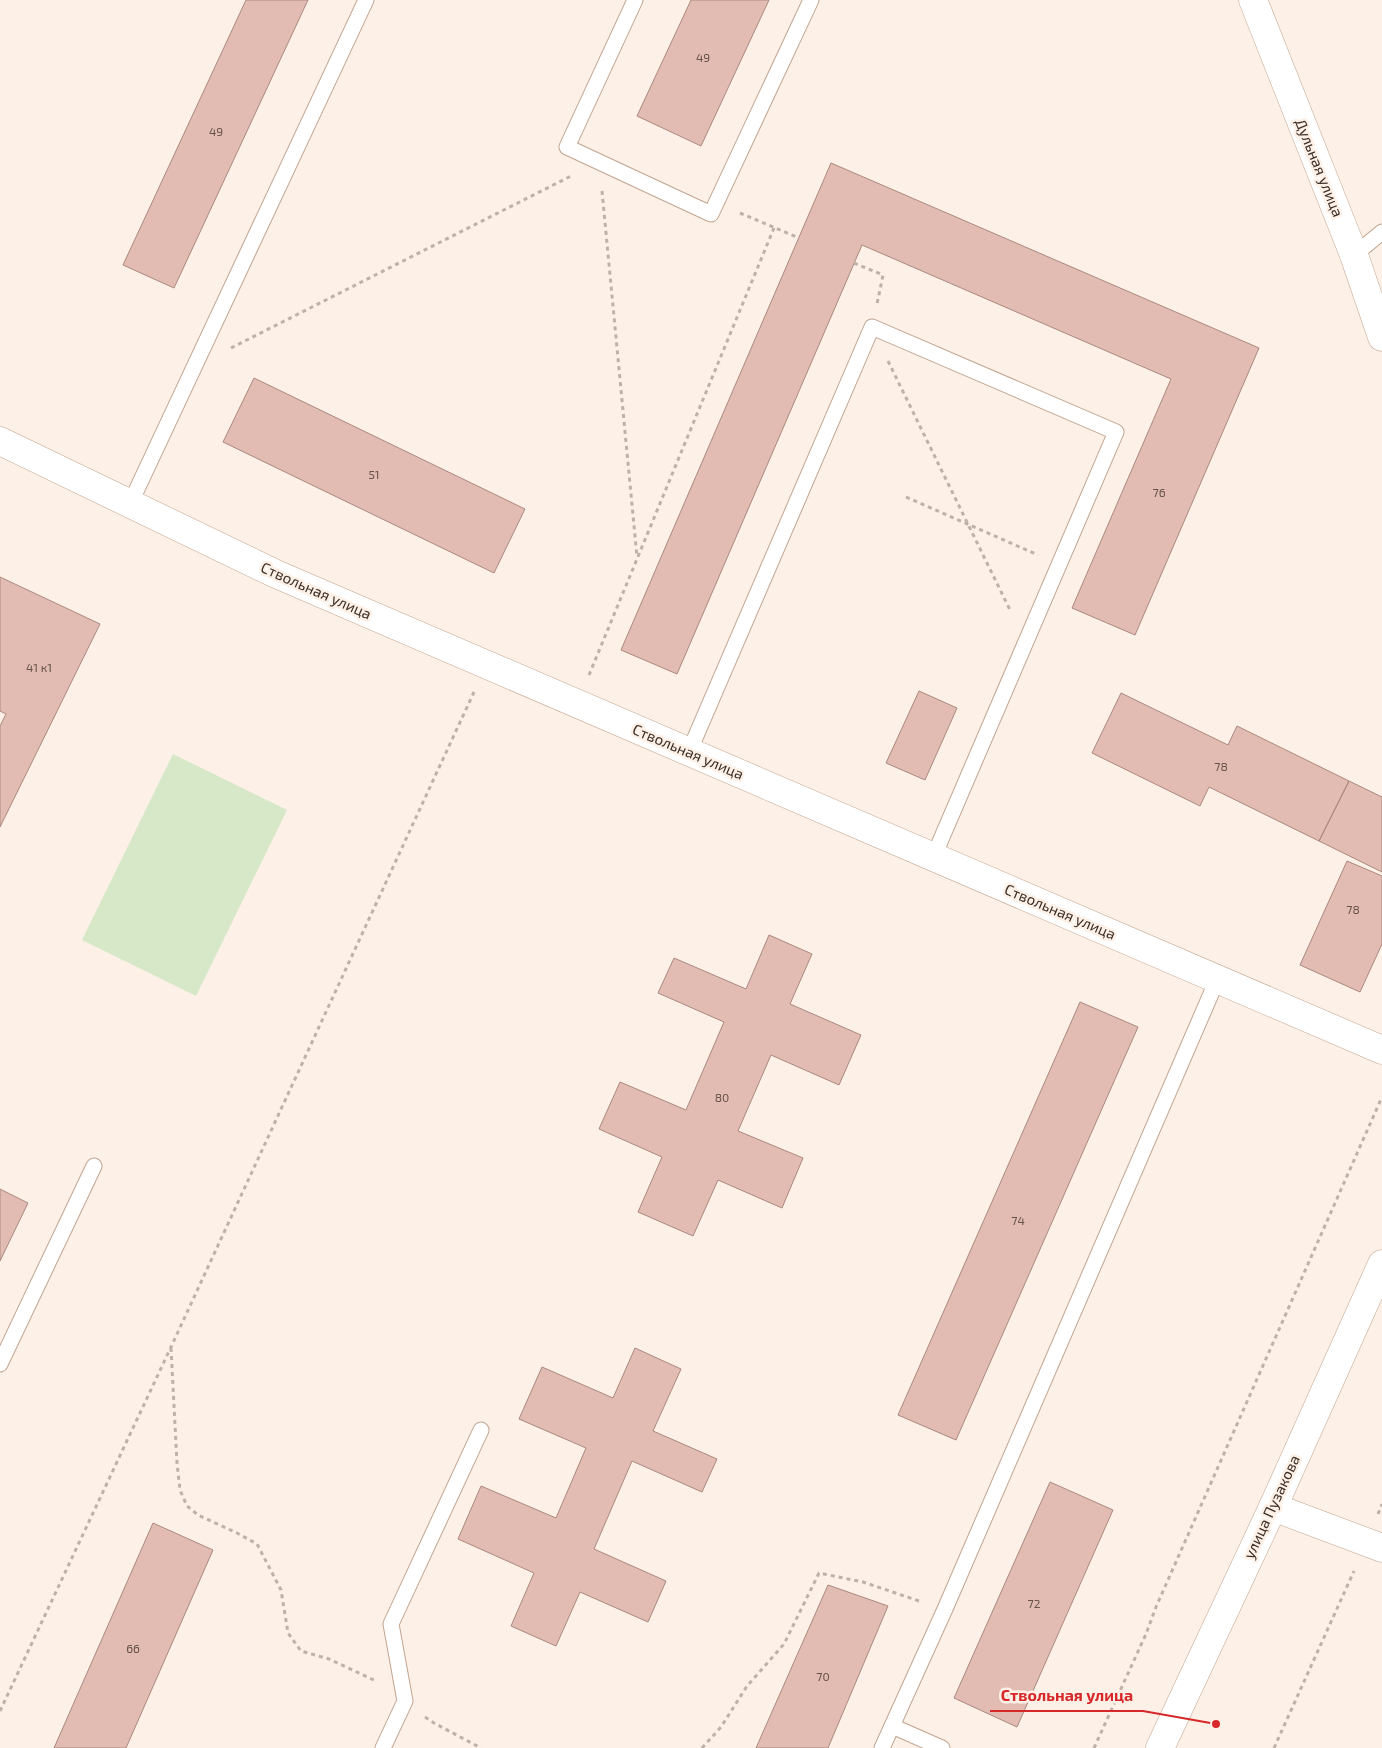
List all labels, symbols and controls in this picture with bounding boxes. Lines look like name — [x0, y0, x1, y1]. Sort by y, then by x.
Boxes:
house number: 49 — [696, 50, 710, 64]
street label: Дульная улица — [1291, 116, 1348, 220]
house number: 49 — [209, 124, 223, 138]
house number: 51 — [368, 467, 380, 481]
house number: 76 — [1152, 485, 1166, 499]
street label: Ствольная улица — [258, 558, 375, 623]
house number: 41 к1 — [26, 660, 52, 674]
street label: Ствольная улица — [630, 720, 747, 784]
house number: 78 — [1214, 759, 1228, 773]
street label: Ствольная улица — [1002, 880, 1119, 944]
house number: 78 — [1346, 902, 1360, 916]
house number: 80 — [715, 1090, 729, 1104]
house number: 74 — [1011, 1213, 1025, 1227]
street label: улица Пузакова — [1239, 1452, 1304, 1562]
house number: 72 — [1028, 1596, 1041, 1610]
house number: 66 — [126, 1641, 140, 1655]
house number: 70 — [816, 1669, 830, 1683]
callout: Ствольная улица — [990, 1680, 1143, 1711]
text: Ствольная улица — [1001, 1685, 1133, 1704]

